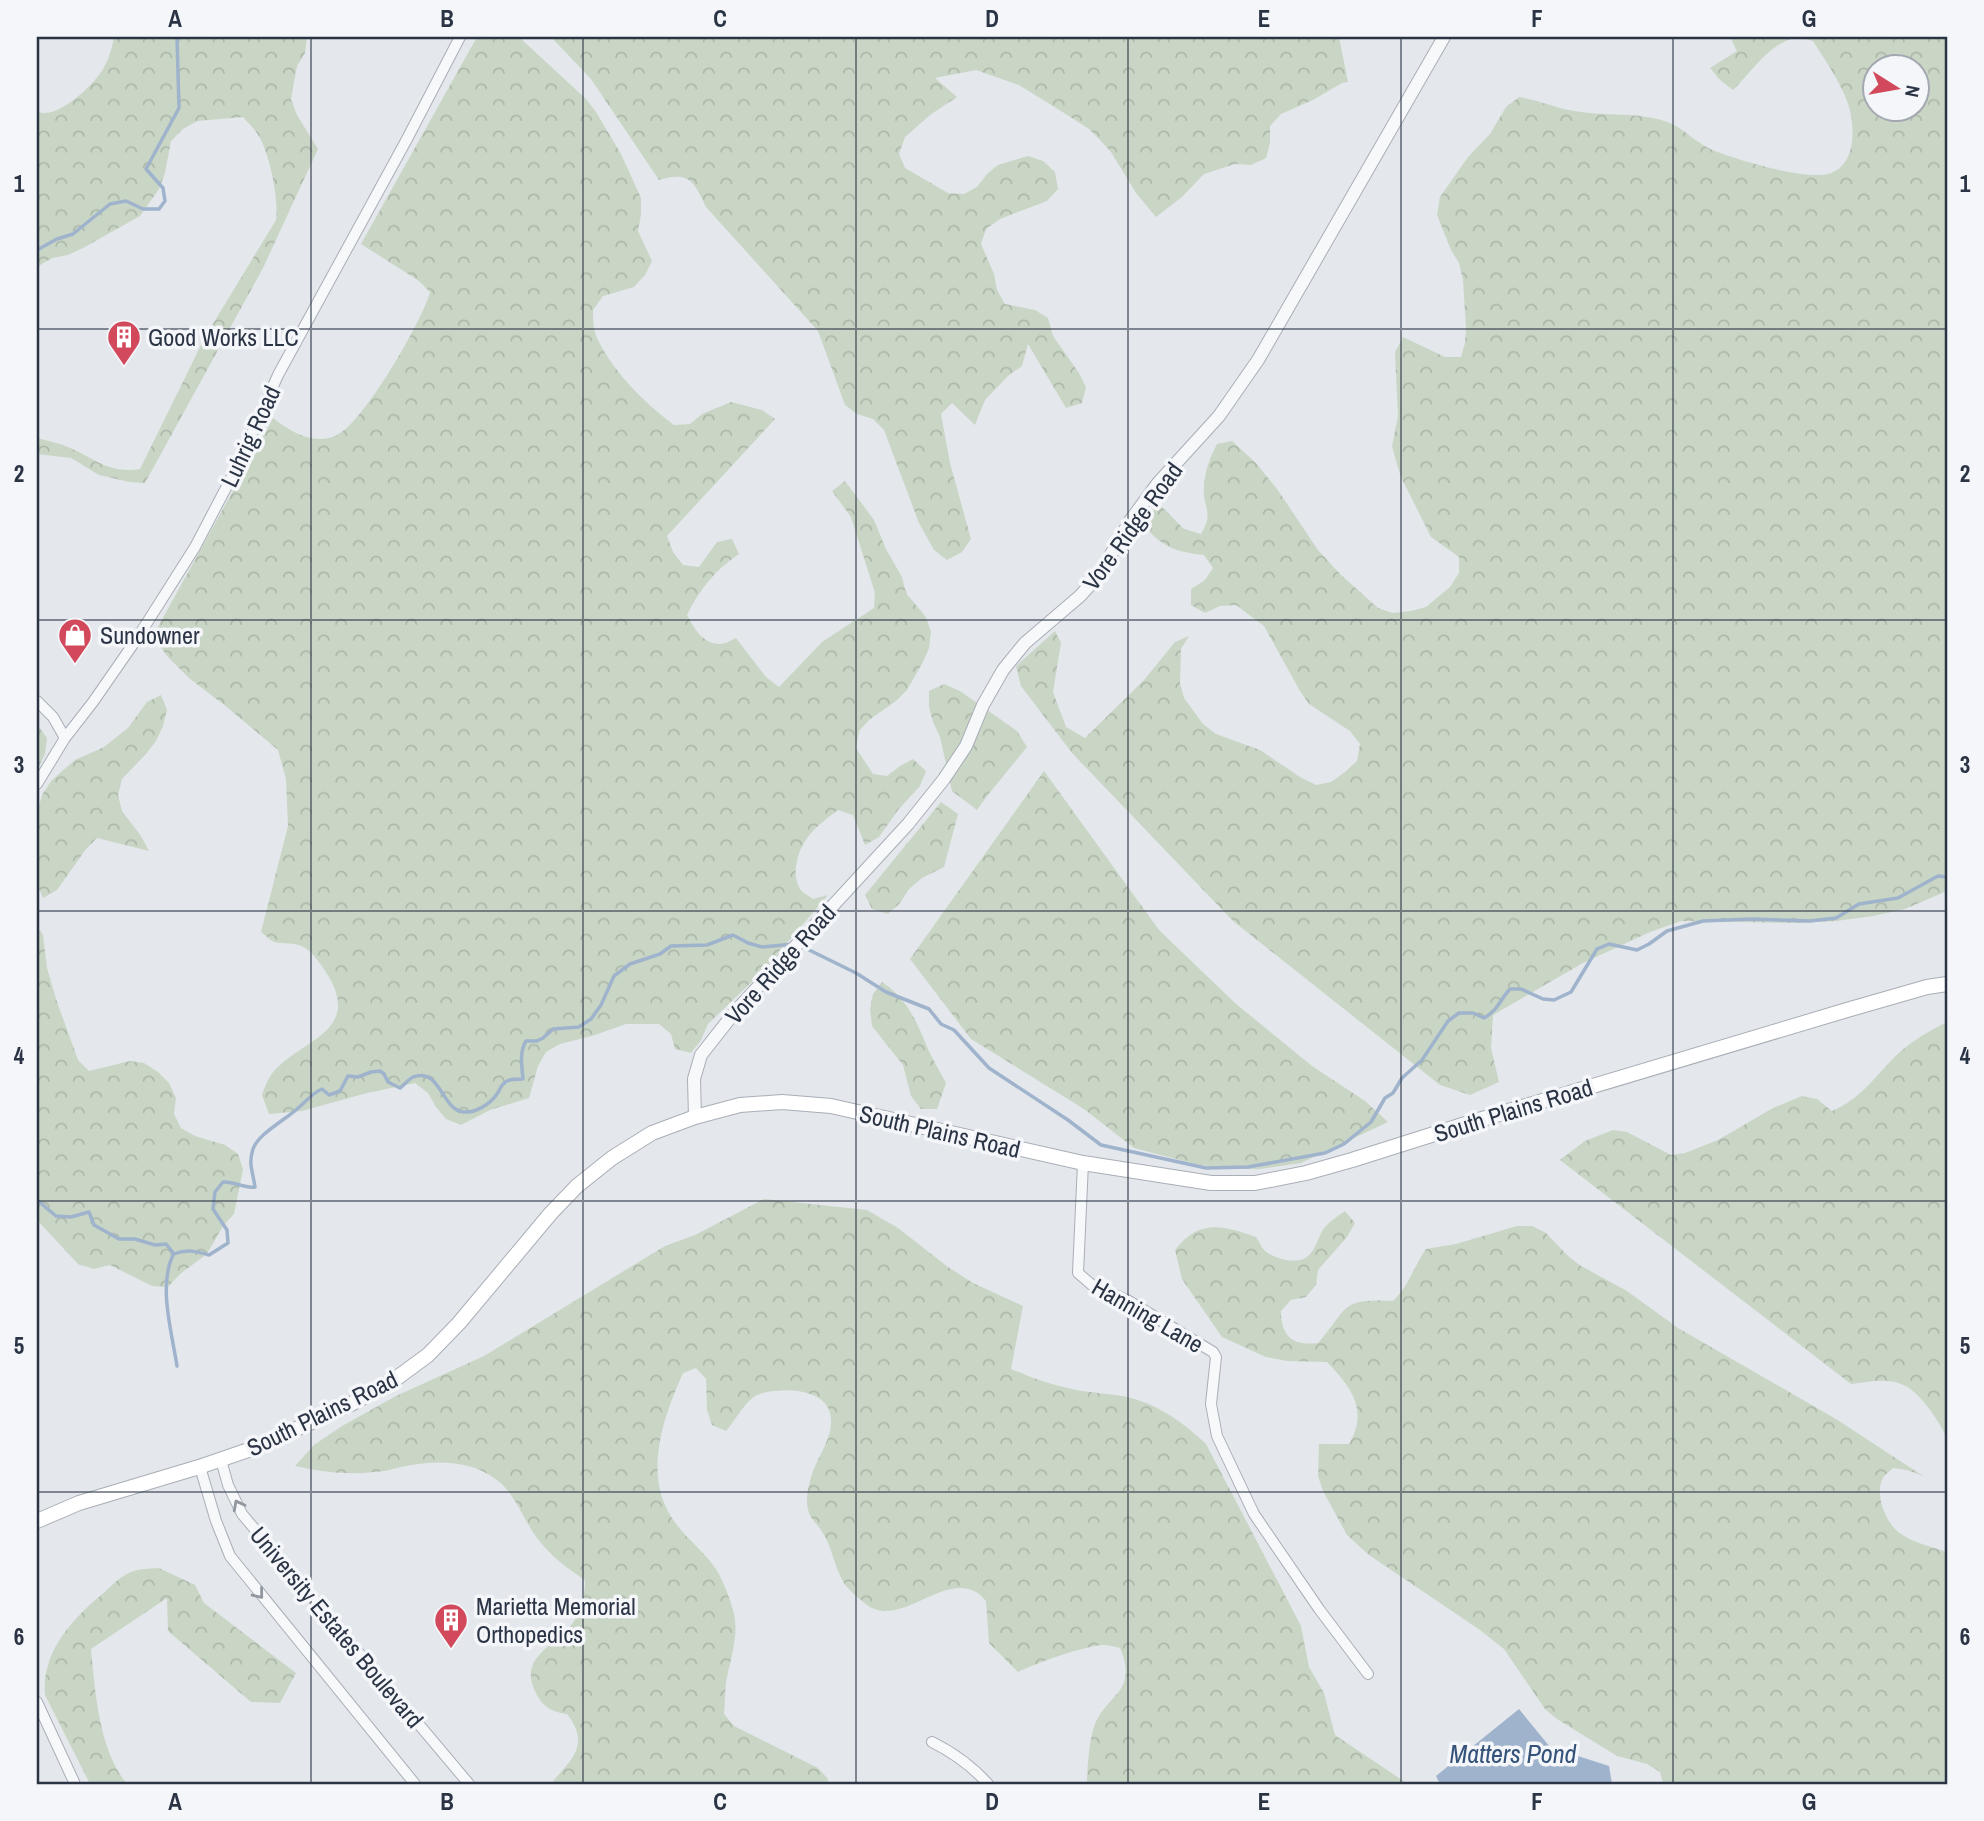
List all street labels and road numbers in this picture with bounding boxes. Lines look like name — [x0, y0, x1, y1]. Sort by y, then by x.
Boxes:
street label: Luhrig Road — [213, 380, 287, 492]
street label: Vore Ridge Road — [1075, 456, 1189, 596]
street label: Vore Ridge Road — [718, 897, 842, 1031]
street label: South Plains Road — [1430, 1071, 1596, 1149]
street label: South Plains Road — [856, 1097, 1024, 1165]
street label: Hanning Lane — [1086, 1270, 1210, 1360]
street label: South Plains Road — [241, 1363, 403, 1463]
street label: University Estates Boulevard — [243, 1520, 431, 1734]

